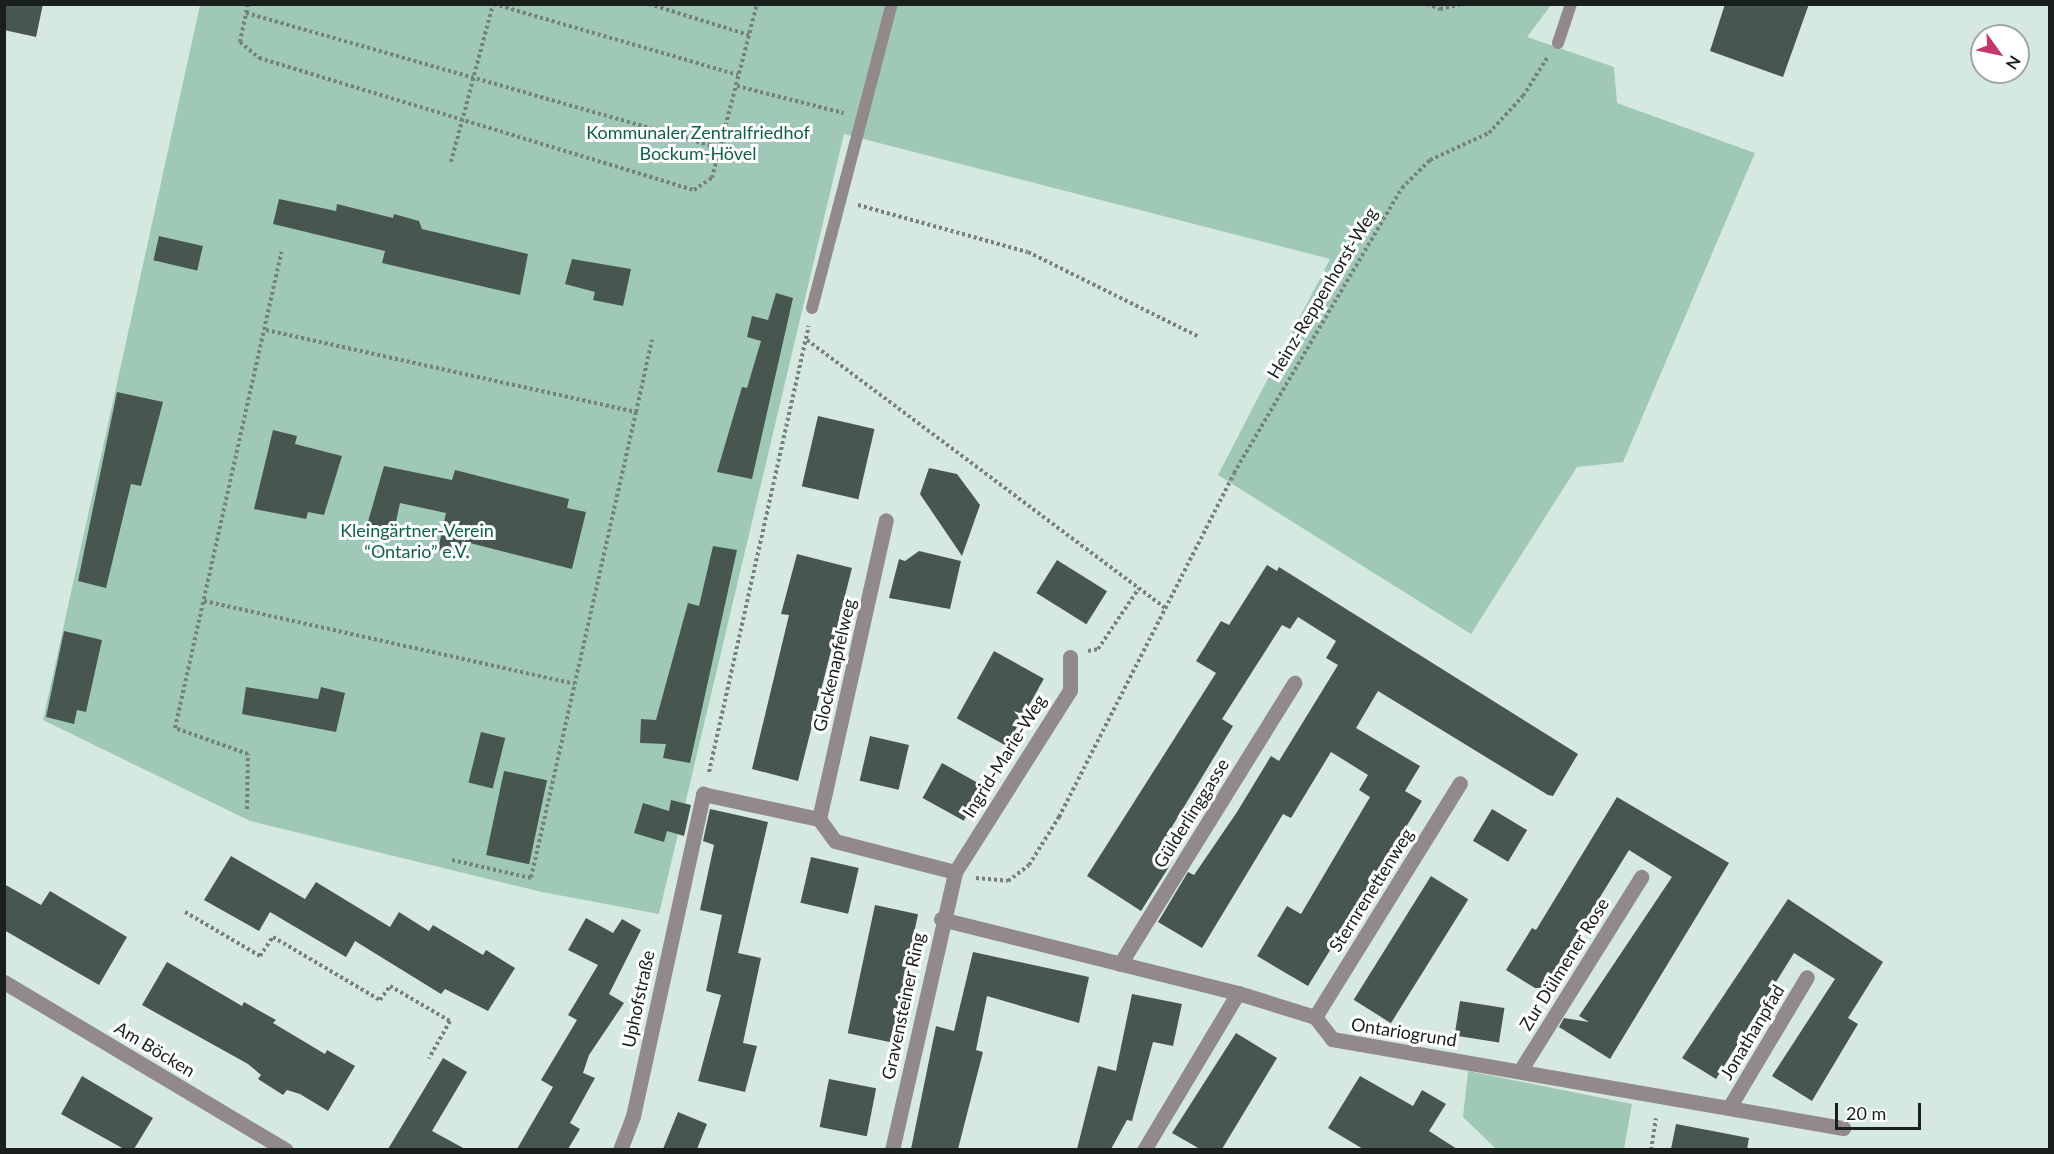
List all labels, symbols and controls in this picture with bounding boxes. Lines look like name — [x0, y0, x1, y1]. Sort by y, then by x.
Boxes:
north arrow — [1970, 24, 2030, 84]
text: N — [2003, 53, 2025, 73]
park label: Kommunaler Zentralfriedhof Bockum-Hövel — [586, 122, 810, 164]
street label: Heinz-Reppenhorst-Weg — [1262, 204, 1382, 382]
park label: Kleingärtner-Verein “Ontario” e.V. — [340, 520, 494, 562]
street label: Glockenapfelweg — [808, 596, 860, 734]
street label: Ingrid-Marie-Weg — [958, 691, 1050, 821]
street label: Gülderlinggasse — [1149, 754, 1233, 872]
street label: Sternrenettenweg — [1324, 824, 1418, 956]
street label: Zur Dülmener Rose — [1514, 894, 1614, 1034]
street label: Gravensteiner Ring — [877, 930, 929, 1082]
street label: Uphofstraße — [617, 948, 659, 1050]
street label: Jonathanpfad — [1715, 981, 1789, 1083]
street label: Ontariogrund — [1350, 1013, 1458, 1051]
street label: Am Böcken — [111, 1017, 199, 1081]
scale bar — [1838, 1091, 1924, 1129]
text: 20 m — [1846, 1102, 1886, 1124]

